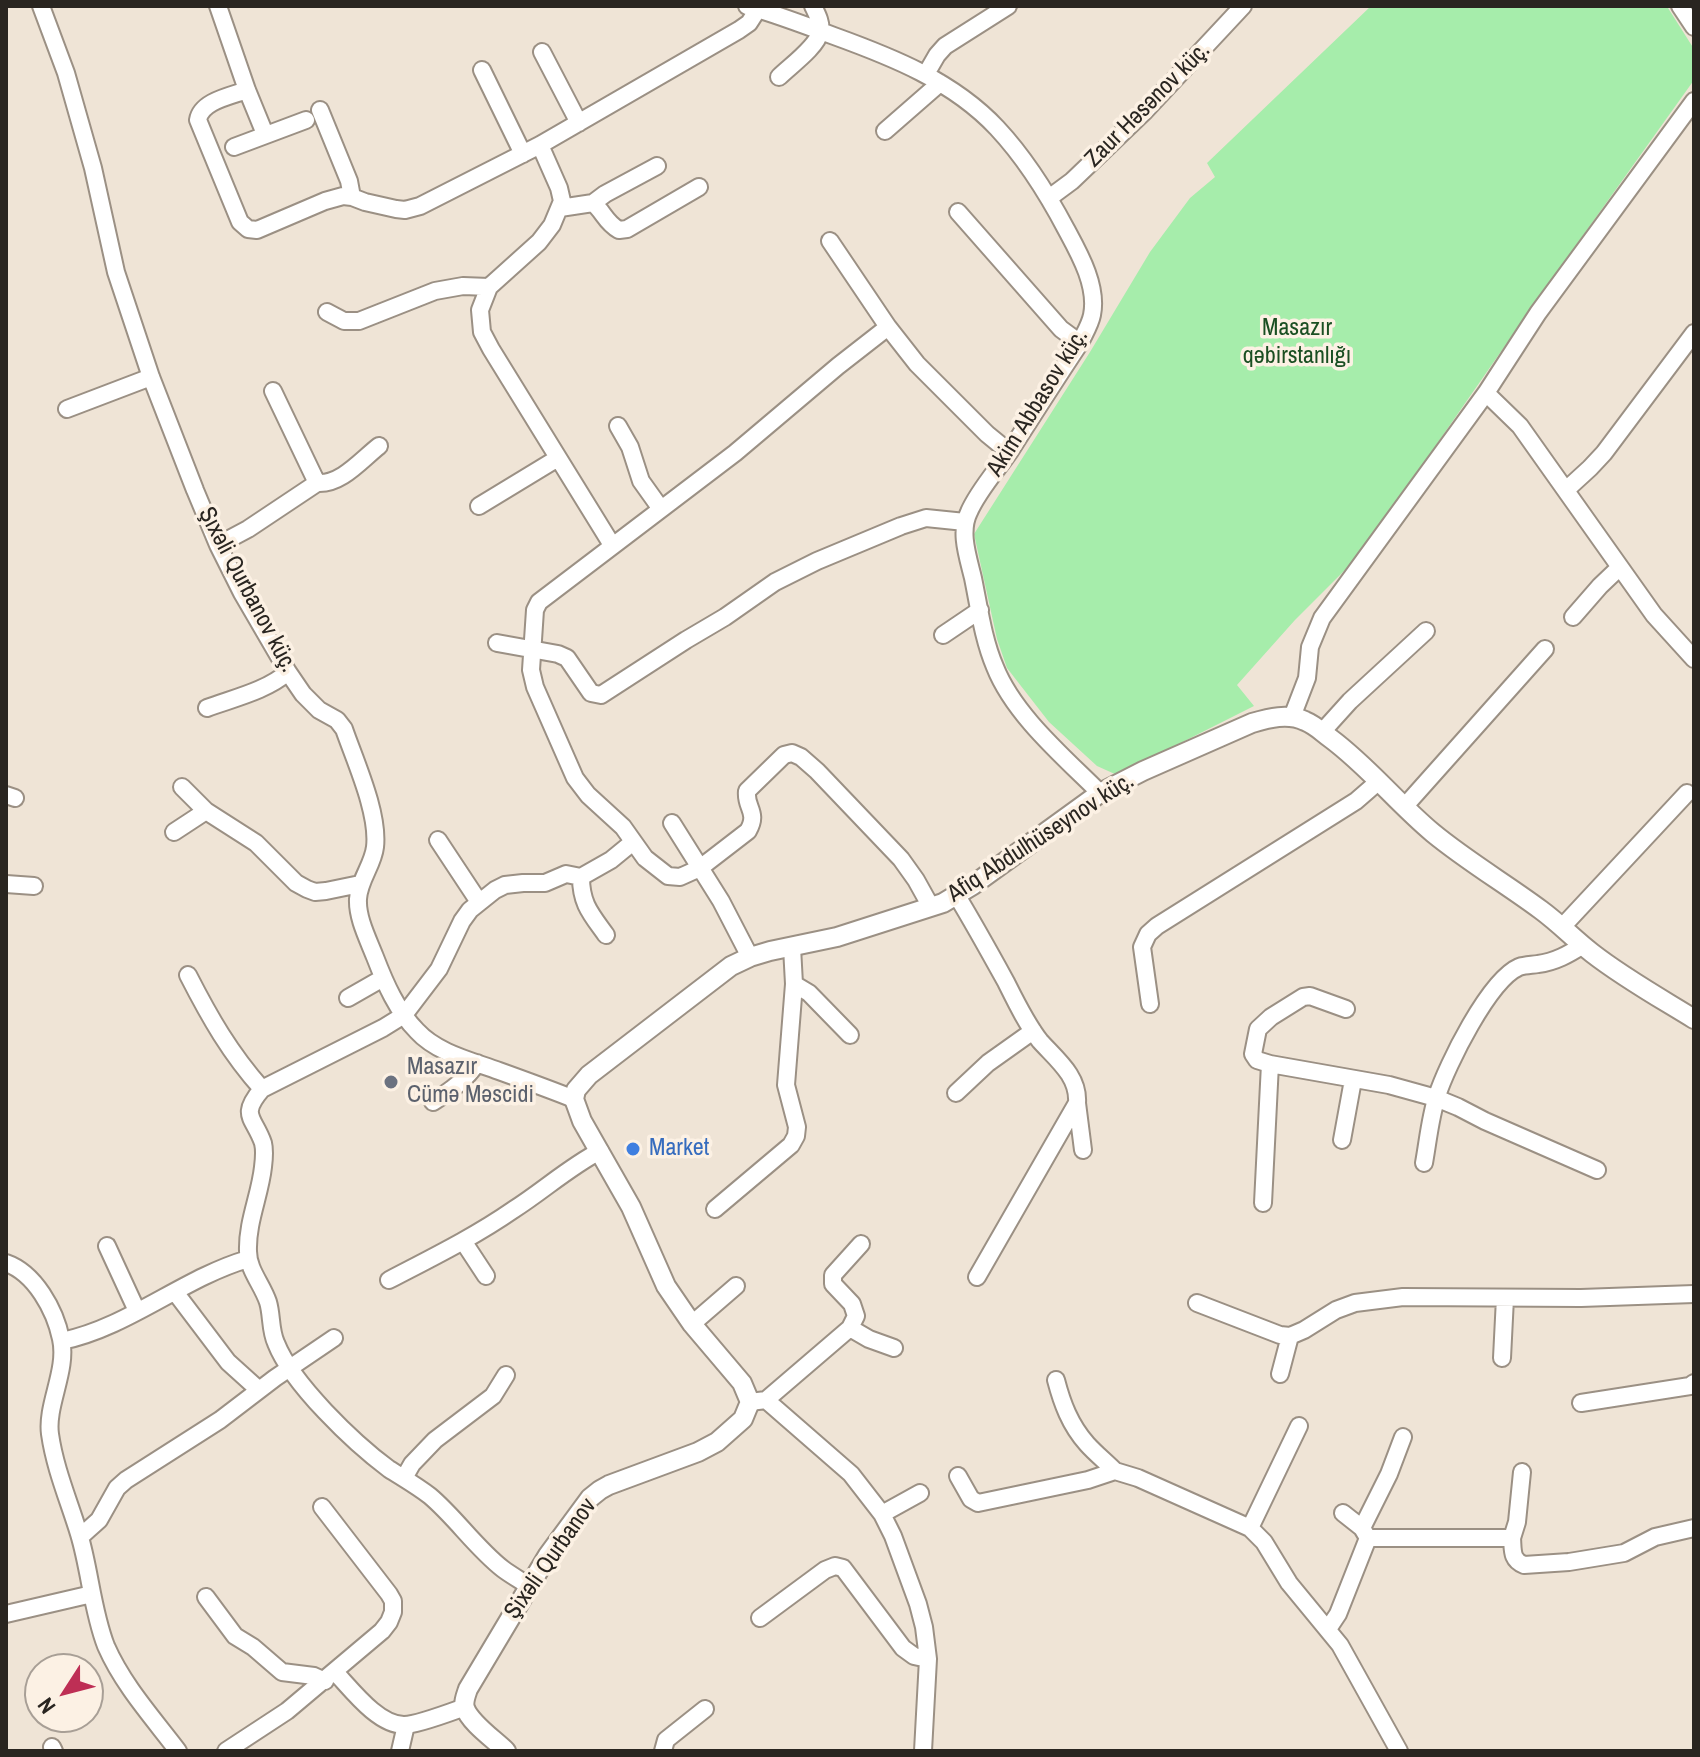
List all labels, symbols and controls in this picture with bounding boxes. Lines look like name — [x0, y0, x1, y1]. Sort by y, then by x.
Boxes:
street label: Zaur Həsənov küç. — [1079, 36, 1217, 174]
park label: Masazır qəbirstanlığı — [1243, 315, 1351, 371]
street label: Akim Abbasov küç. — [981, 324, 1095, 482]
street label: Şıxəli Qurbanov küç. — [191, 503, 303, 677]
street label: Afiq Abdulhüseynov küç. — [942, 767, 1140, 909]
place label: Masazır Cümə Məscidi — [407, 1054, 534, 1110]
marker: Masazır Cümə Məscidi — [382, 1073, 400, 1091]
place label: Market — [649, 1135, 709, 1163]
marker: Market — [624, 1140, 642, 1158]
street label: Şixəli Qurbanov — [499, 1493, 603, 1625]
north arrow — [24, 1653, 104, 1733]
text: N — [30, 1692, 62, 1720]

